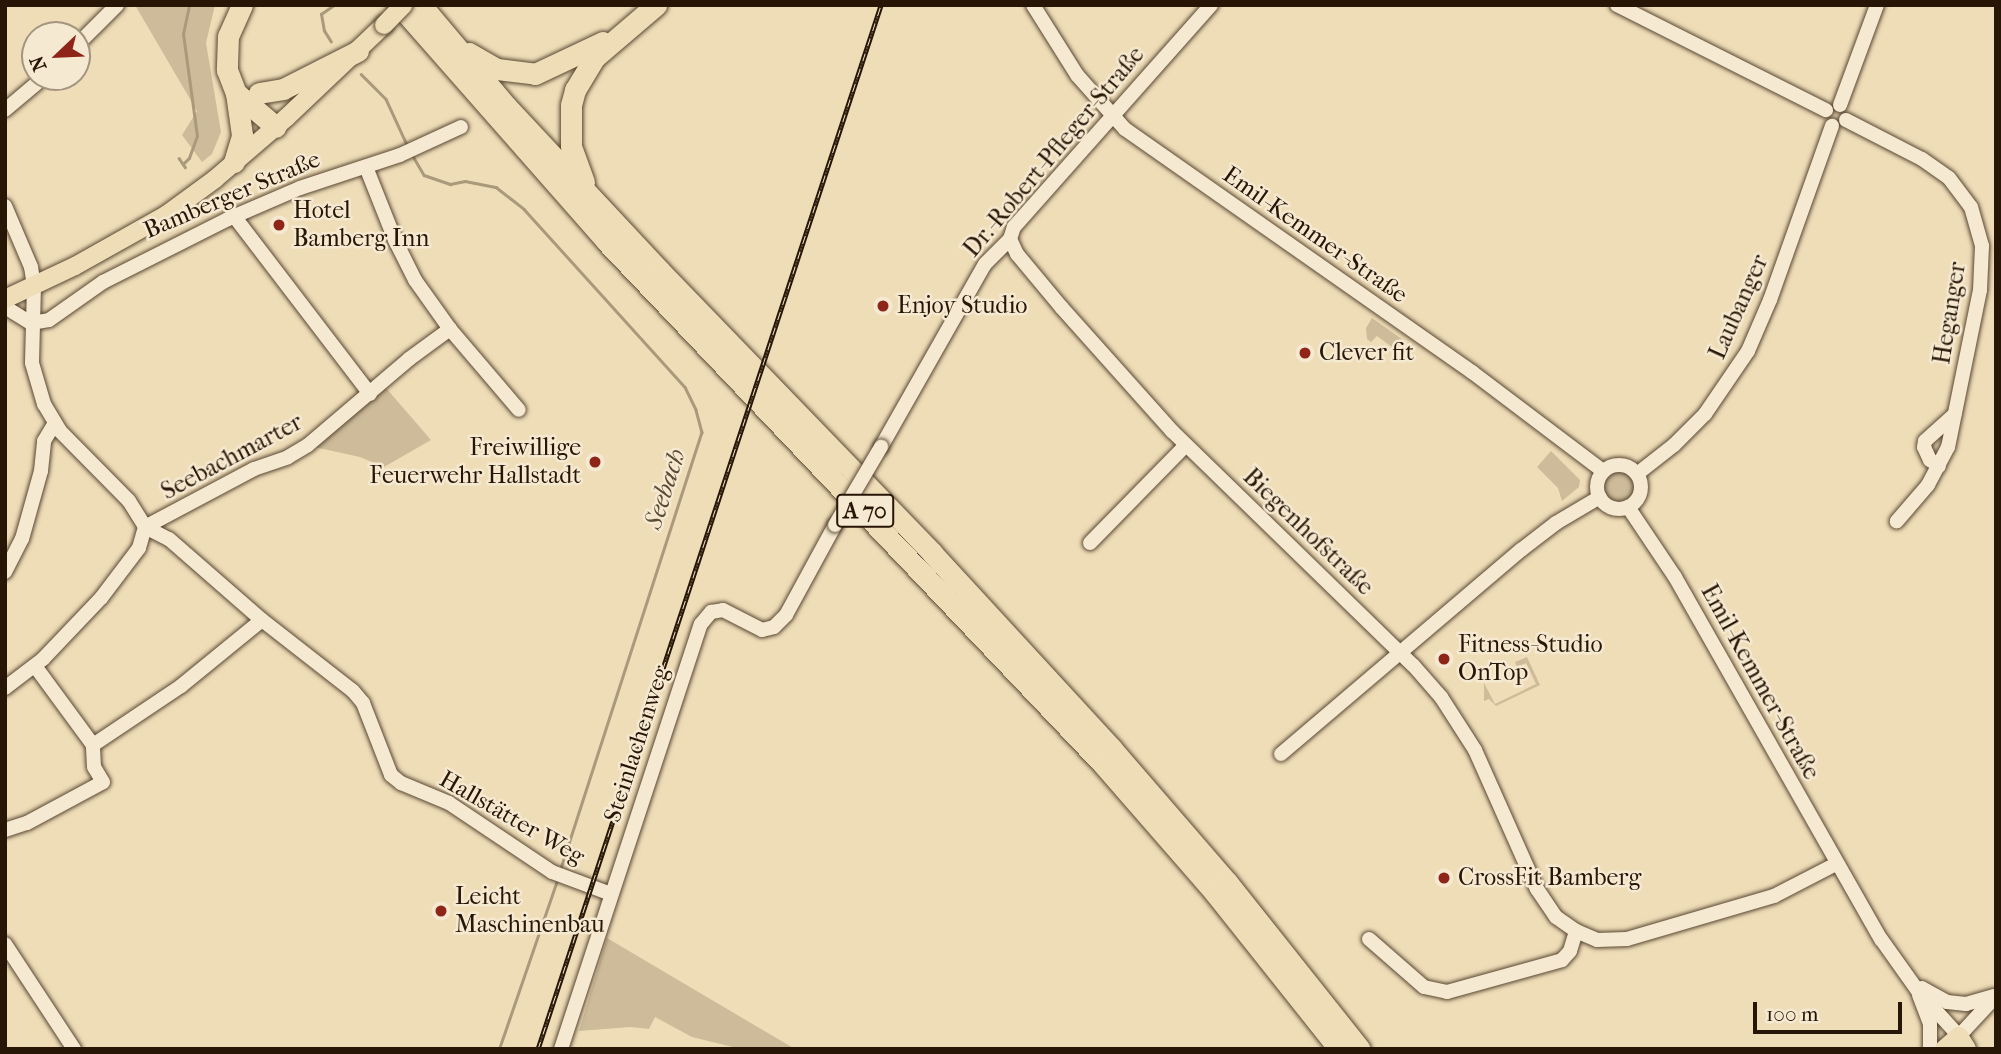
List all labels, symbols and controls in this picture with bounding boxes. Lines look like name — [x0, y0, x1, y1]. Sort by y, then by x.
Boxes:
north arrow — [21, 21, 91, 91]
street label: Dr.-Robert-Pfleger-Straße — [958, 41, 1150, 263]
text: N — [26, 52, 51, 74]
street label: Bamberger Straße — [140, 145, 324, 245]
street label: Emil-Kemmer-Straße — [1217, 160, 1413, 310]
place label: Hotel Bamberg Inn — [293, 197, 429, 253]
marker: Hotel Bamberg Inn — [271, 217, 287, 233]
street label: Laubanger — [1703, 250, 1775, 364]
street label: Heganger — [1928, 260, 1972, 366]
place label: Enjoy Studio — [897, 292, 1028, 320]
marker: Enjoy Studio — [875, 298, 891, 314]
place label: Clever fit — [1319, 339, 1414, 367]
marker: Clever fit — [1297, 345, 1313, 361]
street label: Seebachmarter — [156, 408, 308, 506]
place label: Freiwillige Feuerwehr Hallstadt — [369, 434, 581, 490]
water label: Seebach — [637, 445, 693, 533]
marker: Freiwillige Feuerwehr Hallstadt — [587, 454, 603, 470]
street label: Biegenhofstraße — [1237, 463, 1379, 601]
road number: A 70 — [835, 491, 895, 530]
street label: Emil-Kemmer-Straße — [1694, 579, 1826, 785]
place label: Fitness-Studio OnTop — [1458, 631, 1603, 687]
marker: Fitness-Studio OnTop — [1436, 651, 1452, 667]
street label: Steinlachenweg — [598, 662, 676, 826]
street label: Hallstätter Weg — [434, 765, 590, 871]
place label: CrossFit Bamberg — [1458, 864, 1641, 892]
marker: CrossFit Bamberg — [1436, 870, 1452, 886]
place label: Leicht Maschinenbau — [455, 883, 605, 939]
marker: Leicht Maschinenbau — [433, 903, 449, 919]
scale bar — [1756, 988, 1905, 1032]
text: 100 m — [1766, 1002, 1819, 1026]

